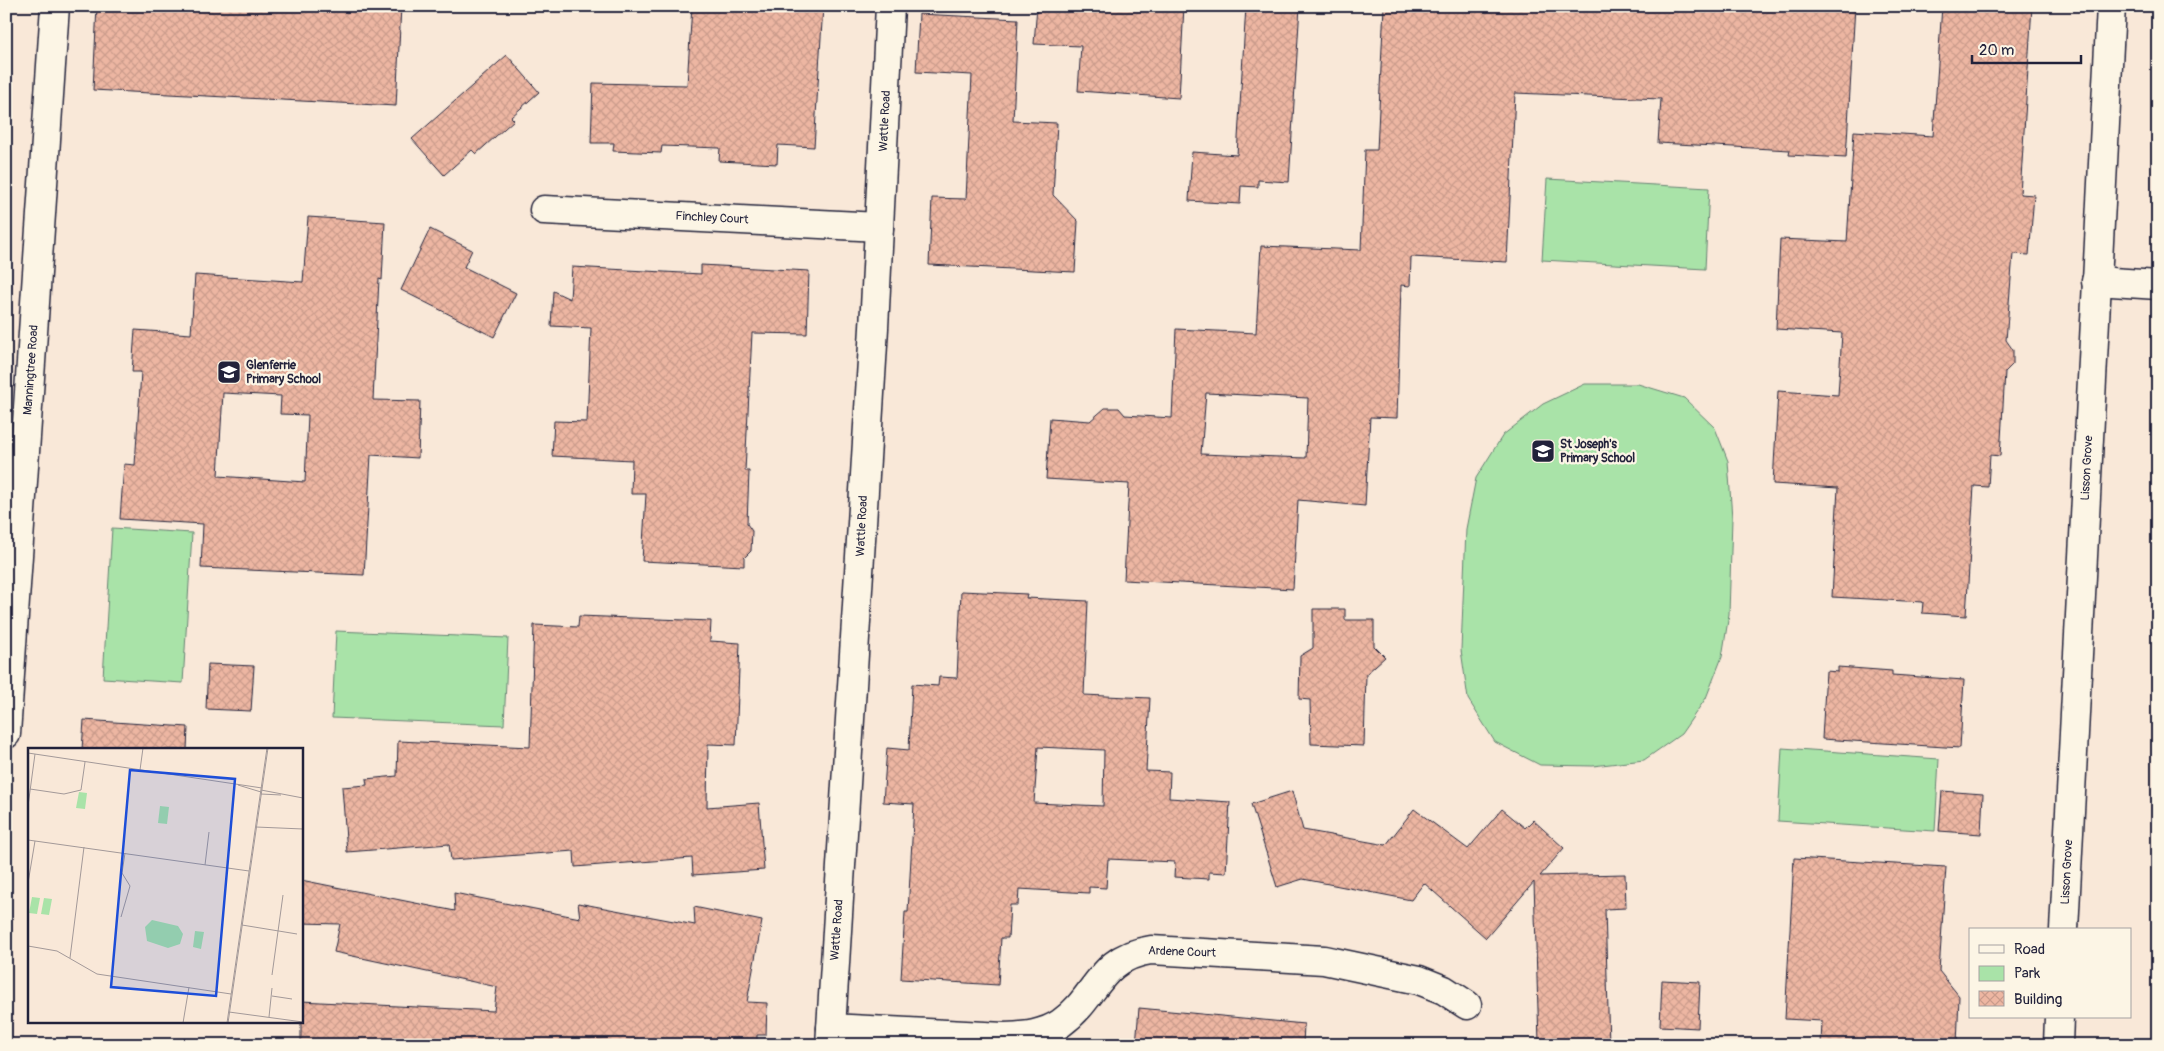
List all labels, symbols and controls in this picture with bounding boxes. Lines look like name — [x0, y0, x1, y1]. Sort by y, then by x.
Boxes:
scale bar — [1972, 32, 2080, 64]
text: 20 m — [1979, 41, 2014, 60]
street label: Wattle Road — [876, 90, 894, 152]
street label: Finchley Court — [675, 209, 749, 227]
street label: Manningtree Road — [20, 324, 42, 416]
place label: Glenferrie Primary School — [246, 358, 321, 387]
school or university icon: Glenferrie Primary School — [216, 359, 242, 385]
street label: Lisson Grove — [2078, 435, 2096, 501]
place label: St Joseph's Primary School — [1560, 437, 1635, 466]
school or university icon: St Joseph's Primary School — [1530, 438, 1556, 464]
street label: Wattle Road — [853, 495, 871, 557]
inset map — [28, 748, 302, 1024]
street label: Lisson Grove — [2058, 839, 2076, 905]
street label: Wattle Road — [827, 899, 847, 961]
legend — [1969, 928, 2132, 1018]
text: Road — [2014, 940, 2045, 959]
street label: Ardene Court — [1148, 943, 1216, 961]
text: Park — [2014, 964, 2041, 983]
text: Building — [2014, 990, 2062, 1009]

